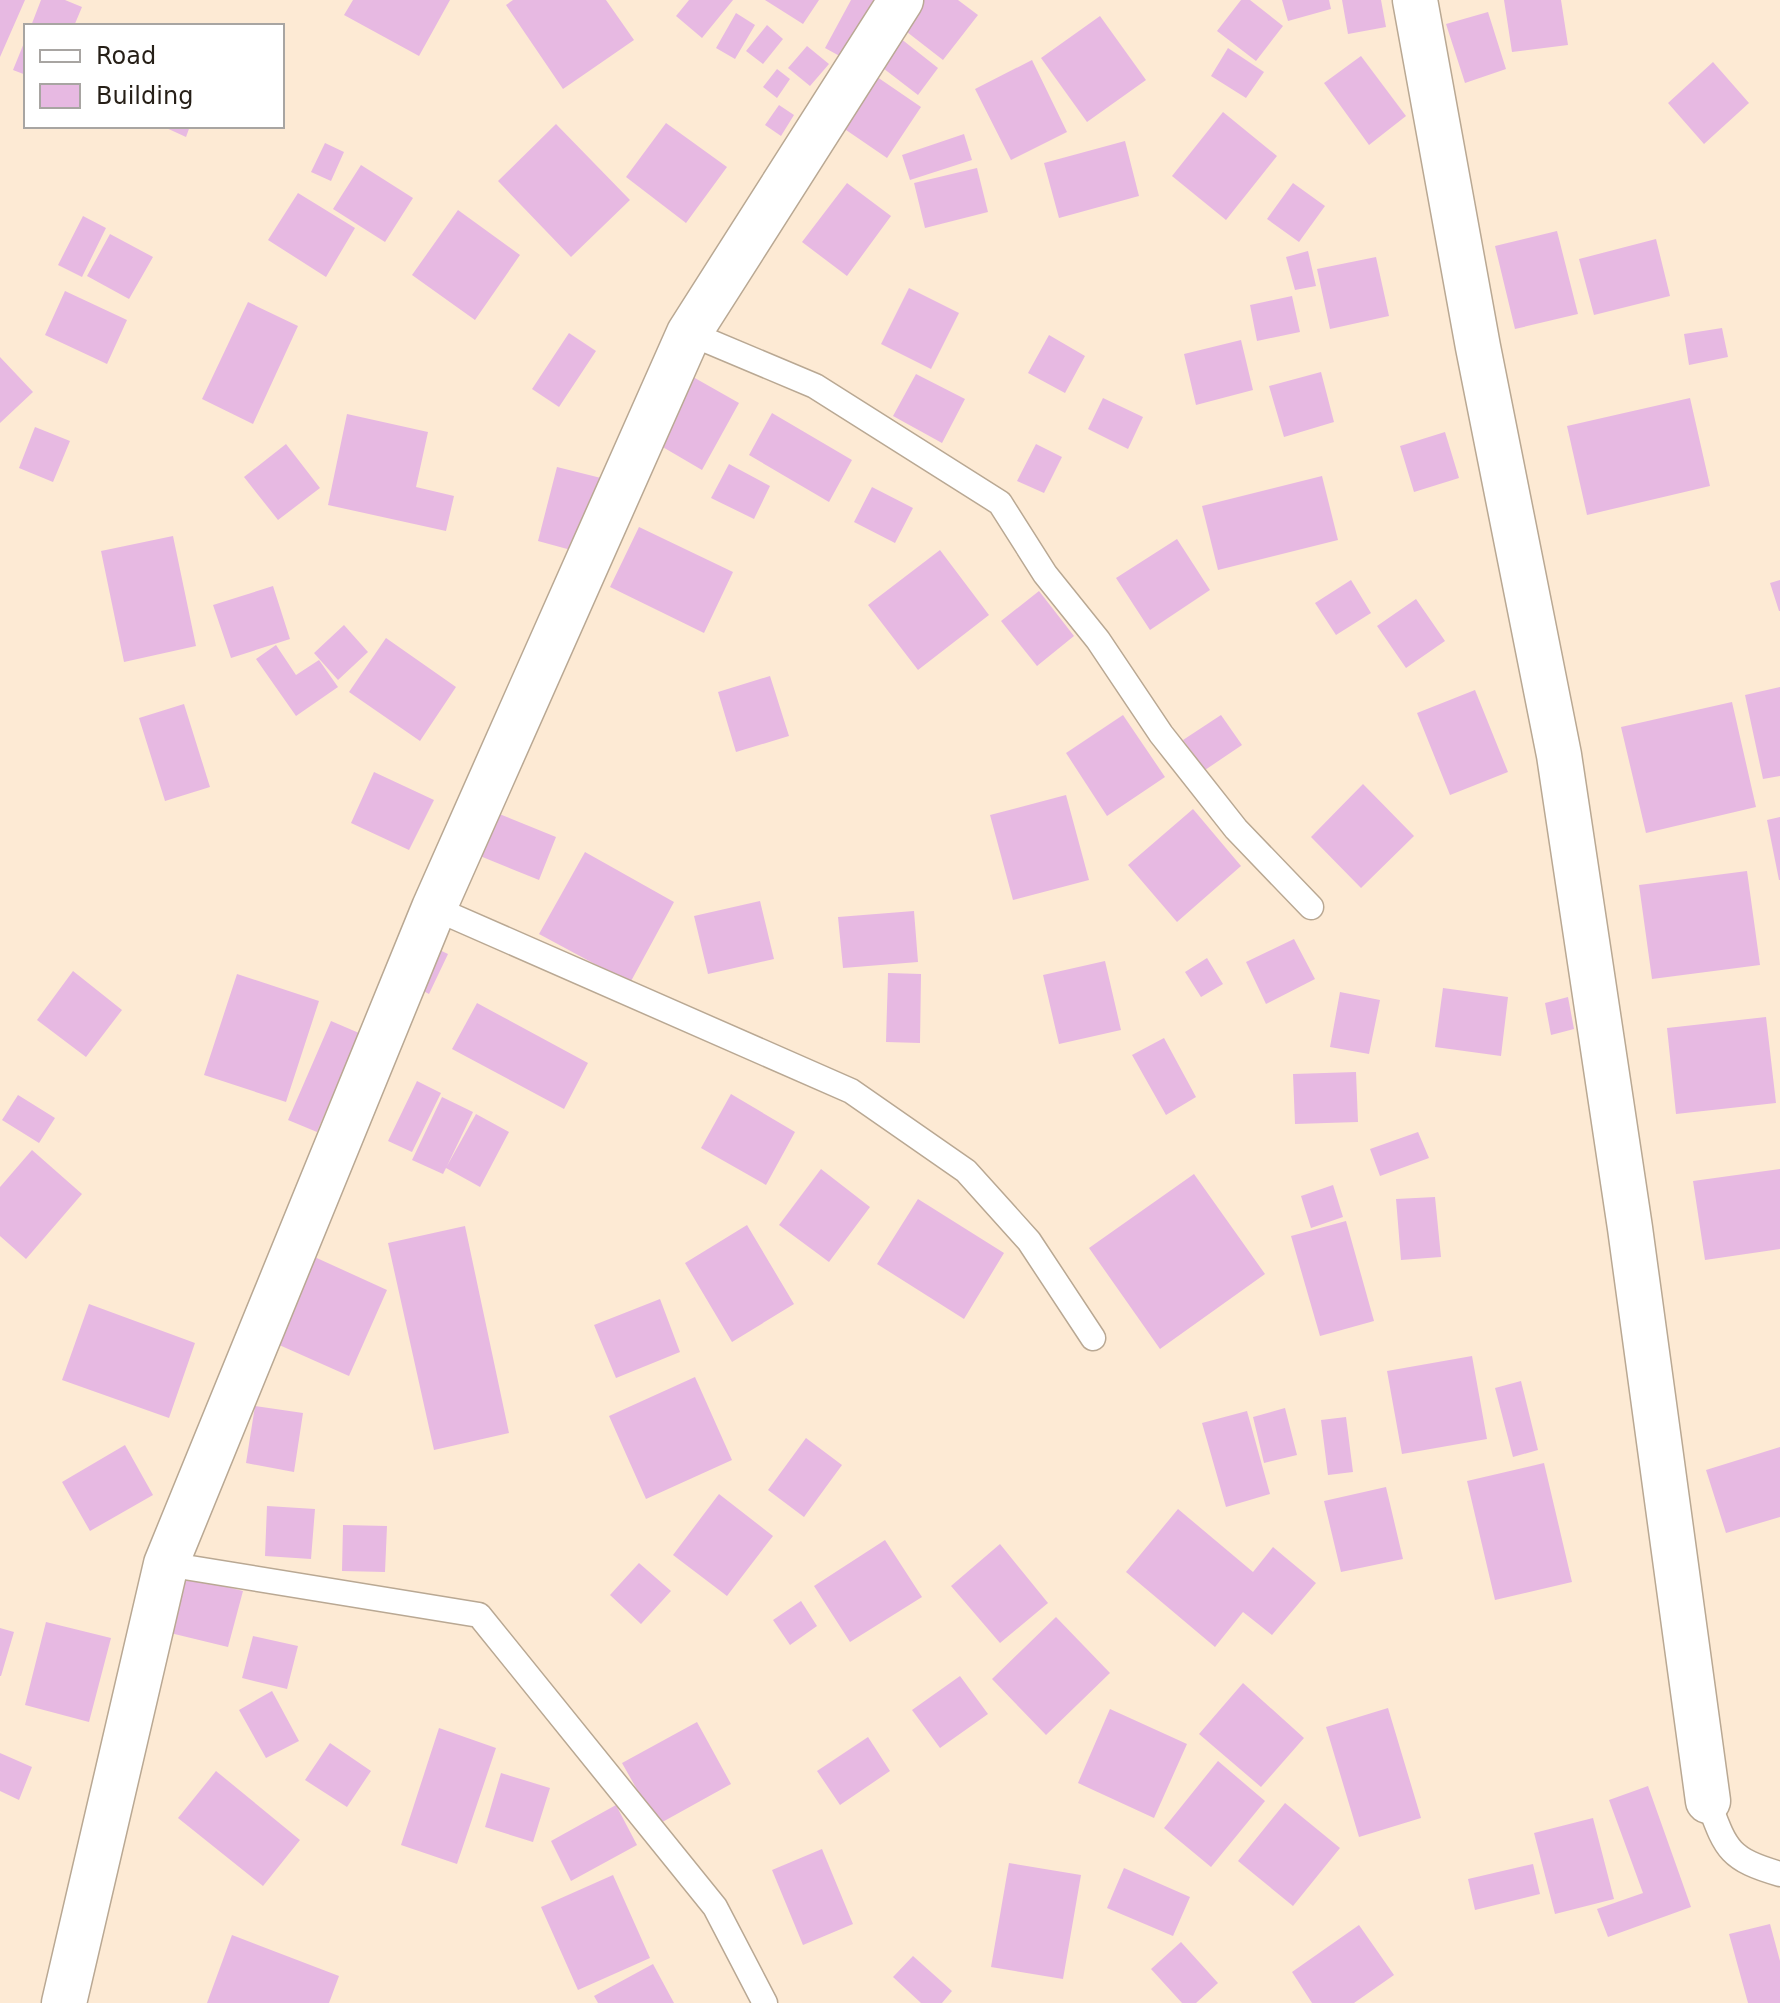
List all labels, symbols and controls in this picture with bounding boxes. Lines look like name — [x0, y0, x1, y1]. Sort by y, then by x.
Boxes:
legend — [24, 24, 284, 128]
text: Road — [96, 42, 156, 70]
text: Building — [96, 82, 193, 110]

